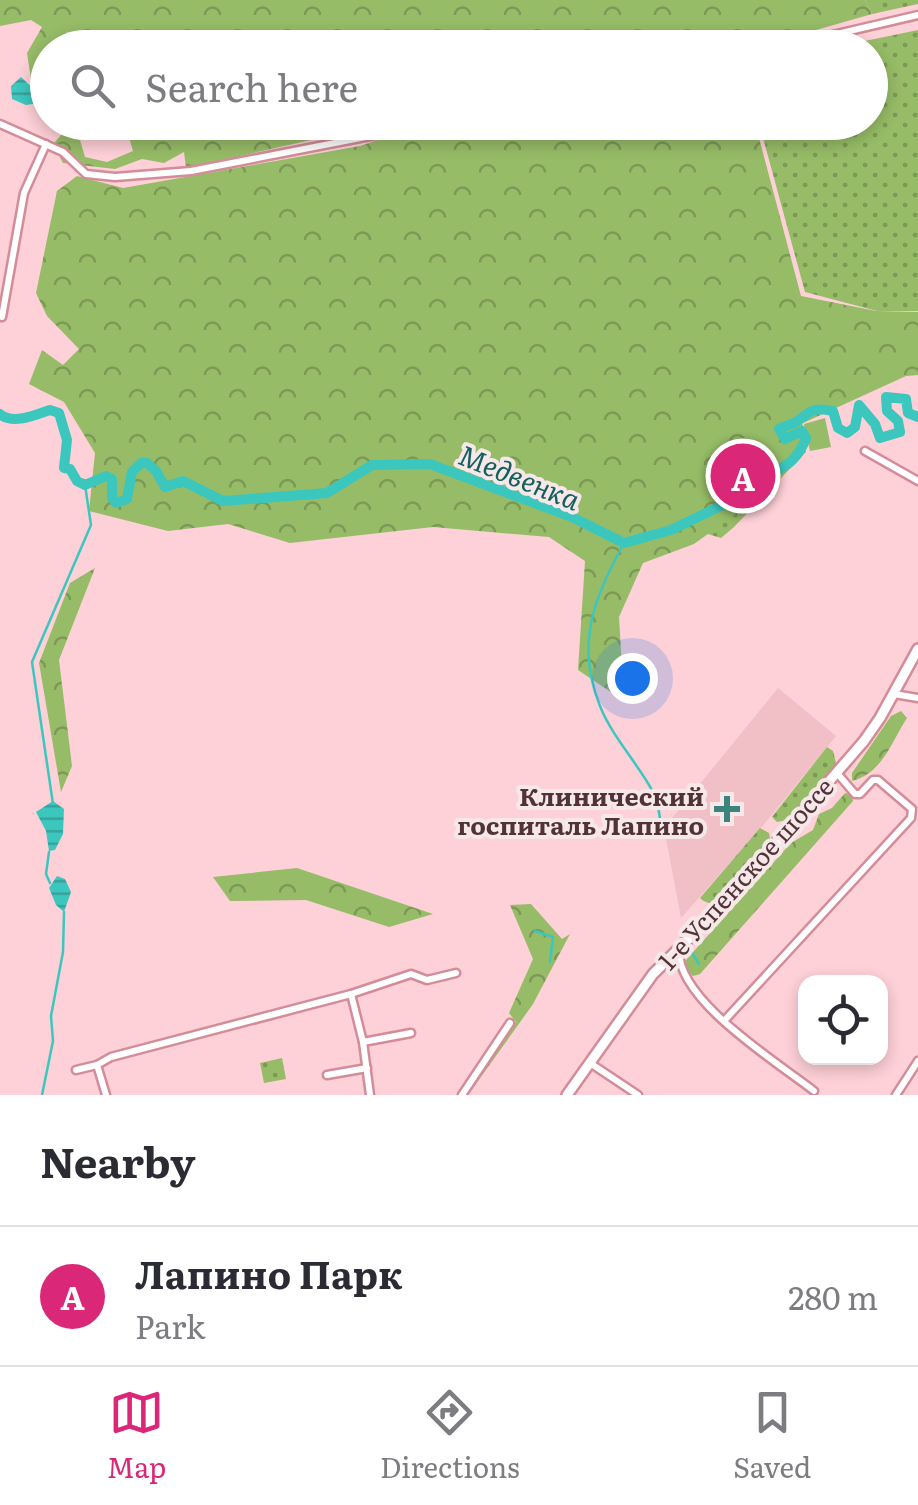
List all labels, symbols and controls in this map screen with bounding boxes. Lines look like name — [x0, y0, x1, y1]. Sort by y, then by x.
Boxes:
search box — [30, 30, 888, 140]
text: Search here — [145, 57, 358, 114]
icon: search — [65, 58, 120, 113]
water label: Медвенка — [453, 433, 587, 519]
pin: A — [710, 438, 776, 514]
your location — [607, 653, 658, 704]
street label: 1-е Успенское шоссе — [649, 769, 841, 977]
place label: Клинический госпиталь Лапино — [457, 777, 704, 843]
marker: Клинический госпиталь Лапино — [714, 796, 740, 822]
map controls — [798, 975, 888, 1065]
button: locate — [798, 975, 888, 1065]
text: Nearby — [40, 1129, 196, 1191]
text: Лапино Парк — [135, 1244, 403, 1301]
text: A — [60, 1272, 85, 1320]
text: 280 m — [788, 1272, 878, 1320]
text: Park — [135, 1301, 205, 1349]
tab: Map — [107, 1385, 166, 1487]
tab: Directions — [380, 1385, 520, 1487]
tab: Saved — [733, 1385, 811, 1487]

